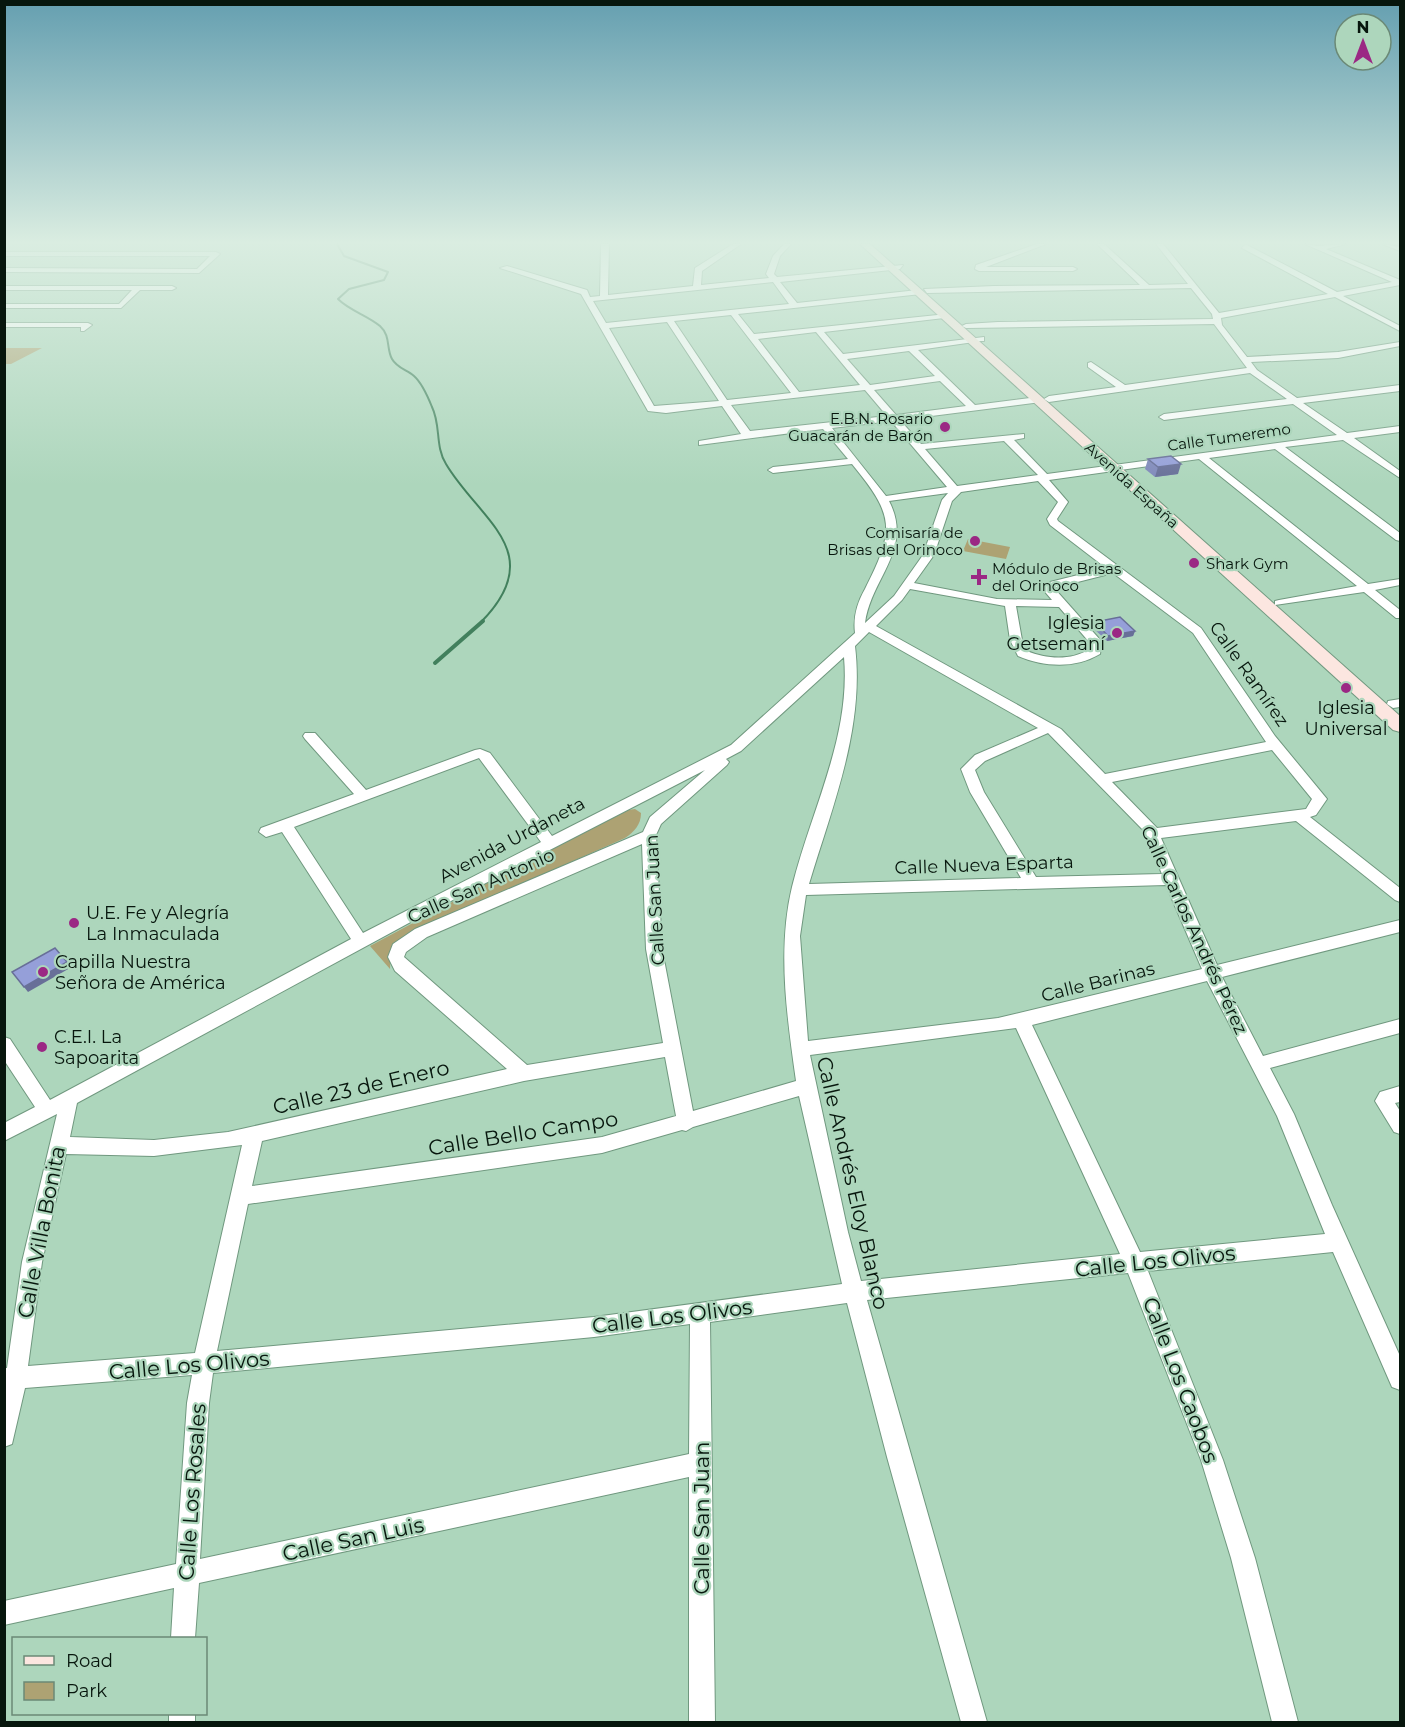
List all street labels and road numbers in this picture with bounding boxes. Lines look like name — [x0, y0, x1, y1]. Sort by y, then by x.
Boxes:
street label: Calle Tumeremo — [1166, 419, 1292, 455]
street label: Avenida España — [1081, 438, 1183, 532]
street label: Calle Ramírez — [1205, 617, 1293, 731]
street label: Avenida Urdaneta — [435, 792, 589, 888]
street label: Calle Carlos Andrés Pérez — [1136, 822, 1252, 1038]
street label: Calle San Juan — [641, 834, 669, 966]
street label: Calle San Antonio — [404, 844, 558, 928]
street label: Calle Nueva Esparta — [894, 851, 1074, 879]
street label: Calle Barinas — [1039, 957, 1157, 1007]
street label: Calle Andrés Eloy Blanco — [812, 1054, 894, 1312]
street label: Calle 23 de Enero — [270, 1055, 452, 1119]
street label: Calle Bello Campo — [426, 1106, 620, 1160]
street label: Calle Villa Bonita — [12, 1144, 70, 1320]
street label: Calle Los Olivos — [1074, 1240, 1236, 1282]
street label: Calle Los Olivos — [591, 1294, 753, 1338]
street label: Calle Los Caobos — [1138, 1294, 1224, 1466]
street label: Calle Los Olivos — [108, 1346, 270, 1384]
street label: Calle Los Rosales — [173, 1403, 211, 1581]
street label: Calle San Juan — [689, 1442, 714, 1594]
street label: Calle San Luis — [280, 1512, 426, 1566]

